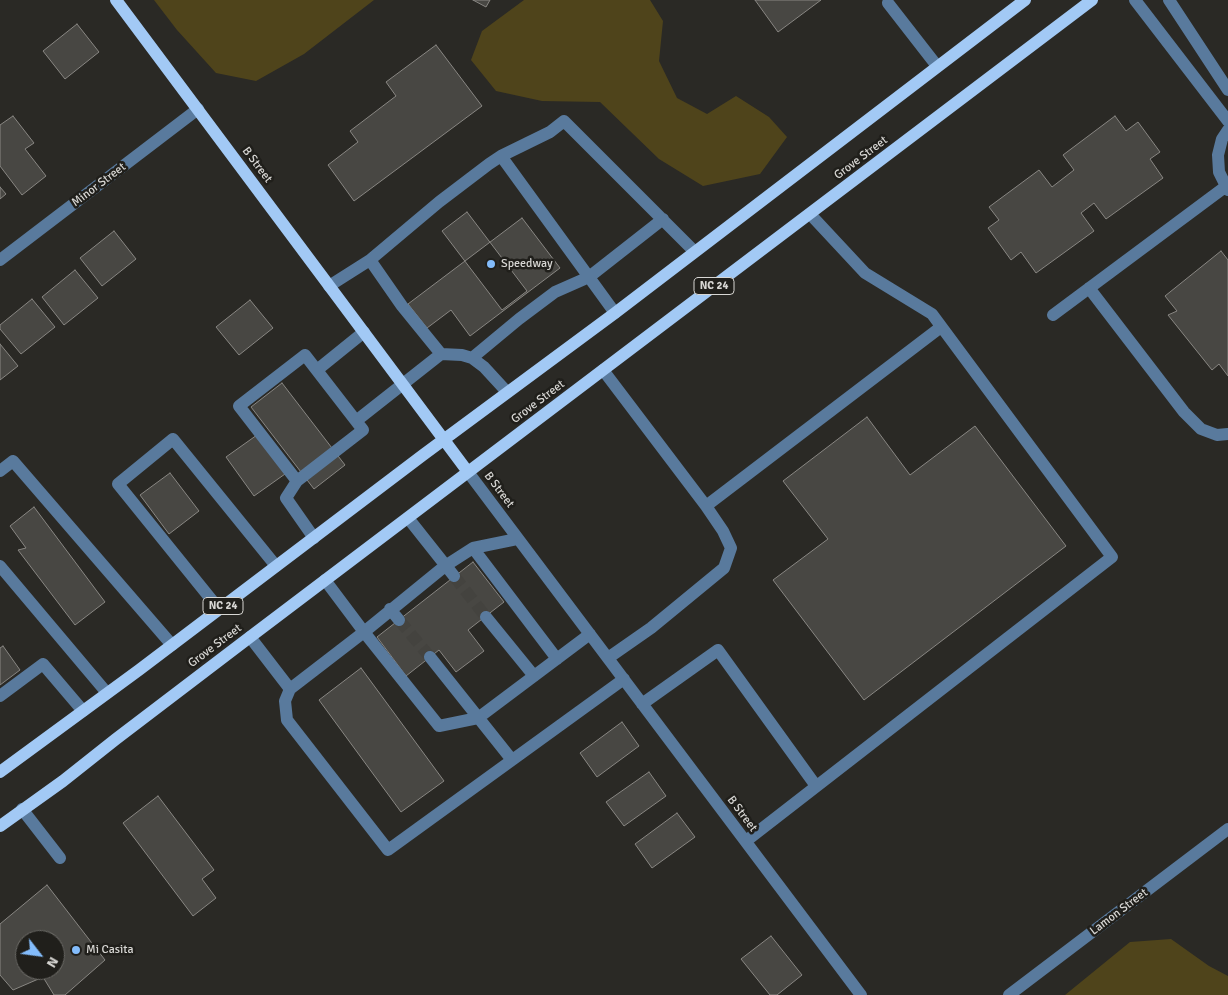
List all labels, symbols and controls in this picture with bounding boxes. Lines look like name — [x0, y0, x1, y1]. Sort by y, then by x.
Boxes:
street label: Grove Street — [831, 133, 891, 183]
street label: B Street — [239, 144, 275, 186]
street label: Minor Street — [69, 160, 129, 210]
place label: Speedway — [501, 257, 552, 271]
marker: Speedway — [485, 258, 497, 270]
road number: NC 24 — [694, 278, 734, 294]
street label: Grove Street — [508, 377, 568, 427]
street label: B Street — [481, 469, 517, 511]
road number: NC 24 — [203, 598, 243, 614]
street label: Grove Street — [185, 621, 245, 671]
street label: B Street — [724, 793, 760, 835]
street label: Lamon Street — [1087, 886, 1151, 938]
north arrow — [15, 930, 65, 980]
place label: Mi Casita — [86, 943, 134, 957]
marker: Mi Casita — [70, 944, 82, 956]
text: N — [43, 954, 62, 971]

